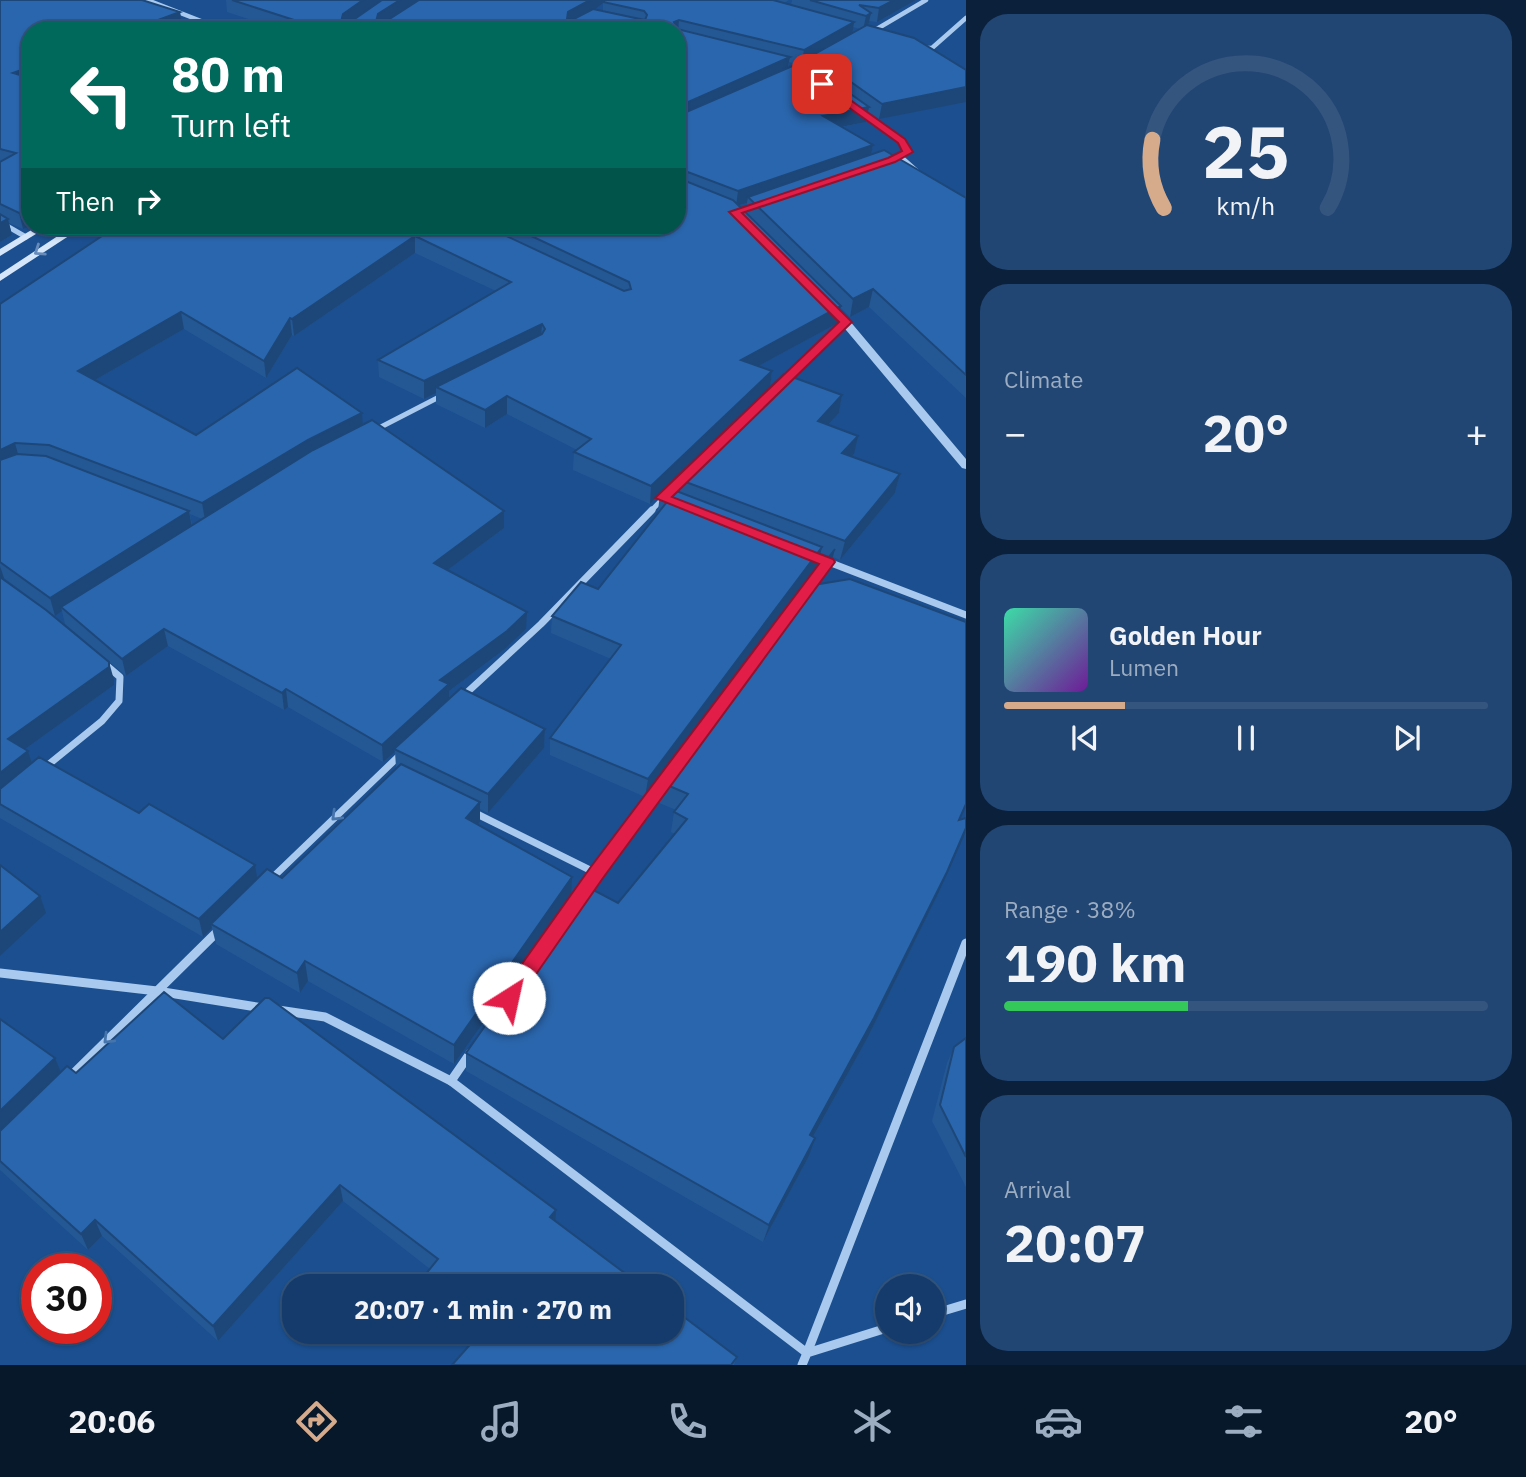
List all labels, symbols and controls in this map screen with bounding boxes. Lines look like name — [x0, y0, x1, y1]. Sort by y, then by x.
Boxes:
text: 80 m — [171, 42, 285, 105]
icon: left — [56, 49, 147, 140]
pin — [792, 54, 852, 114]
icon: arrive — [803, 65, 841, 103]
text: 25 — [1202, 103, 1290, 198]
text: Turn left — [171, 104, 291, 146]
icon: right — [129, 182, 167, 220]
text: Then — [56, 184, 115, 218]
text: km/h — [1217, 189, 1275, 222]
one-way arrow — [34, 243, 47, 256]
text: Climate — [1004, 364, 1083, 394]
text: 20° — [1203, 399, 1289, 466]
text: − — [1004, 408, 1027, 457]
text: + — [1465, 408, 1488, 457]
text: Golden Hour — [1109, 618, 1262, 652]
text: Lumen — [1109, 652, 1179, 682]
icon: previous — [1066, 719, 1104, 757]
icon: pause — [1227, 719, 1265, 757]
icon: next — [1388, 719, 1426, 757]
one-way arrow — [331, 808, 344, 821]
text: Range · 38% — [1004, 894, 1136, 924]
text: 190 km — [1004, 929, 1186, 996]
position arrow — [472, 961, 546, 1035]
one-way arrow — [103, 1031, 116, 1044]
text: Arrival — [1004, 1174, 1071, 1204]
text: 20:07 — [1004, 1209, 1146, 1276]
speed limit sign: 30 — [21, 1253, 112, 1344]
map controls — [875, 1274, 945, 1344]
button: sound — [875, 1274, 945, 1344]
text: 20:07 · 1 min · 270 m — [354, 1292, 612, 1326]
icon: directions — [292, 1397, 341, 1446]
icon: music — [477, 1397, 526, 1446]
icon: phone — [663, 1397, 712, 1446]
icon: climate — [848, 1397, 897, 1446]
icon: car — [1034, 1397, 1083, 1446]
icon: filters — [1219, 1397, 1268, 1446]
text: 20:06 — [68, 1400, 156, 1442]
text: 20° — [1404, 1400, 1458, 1442]

